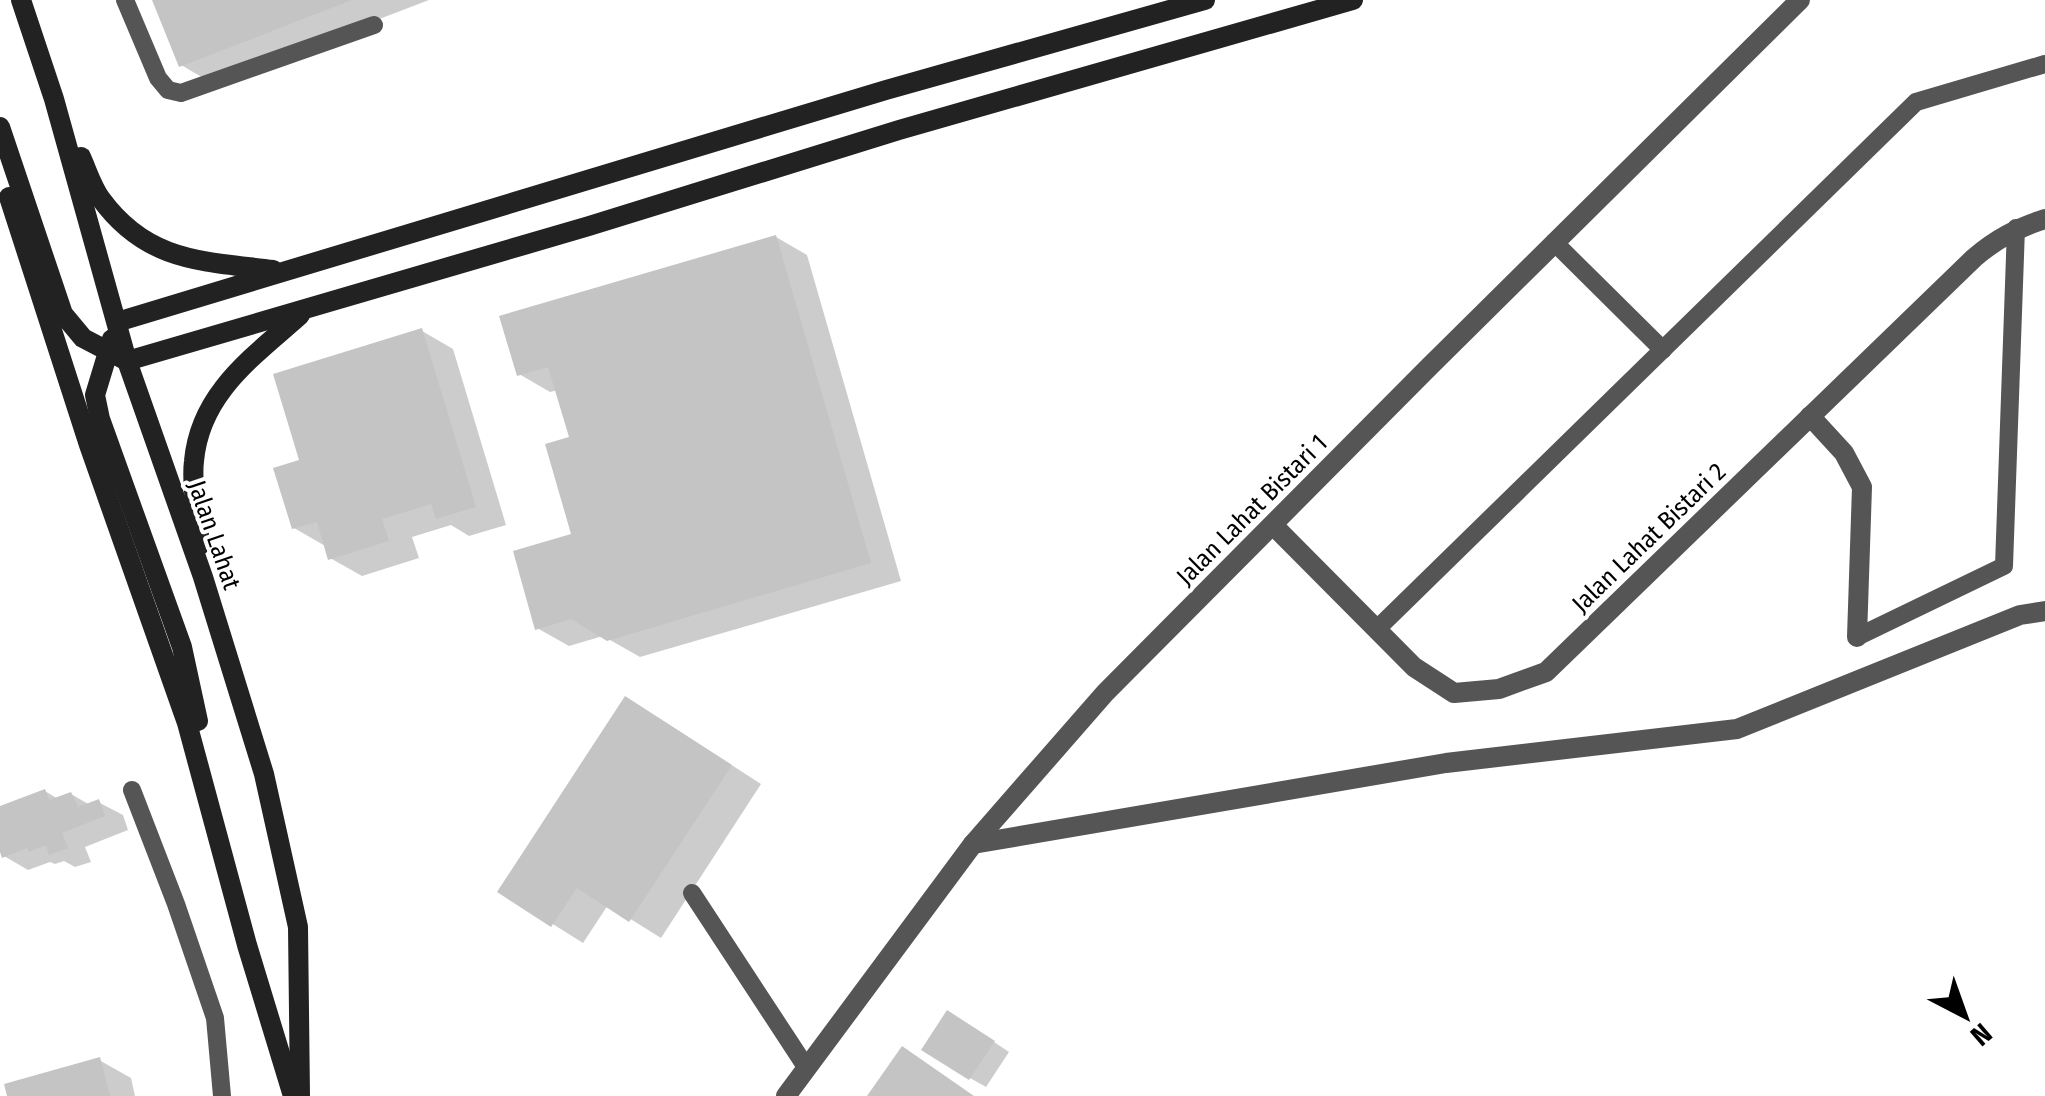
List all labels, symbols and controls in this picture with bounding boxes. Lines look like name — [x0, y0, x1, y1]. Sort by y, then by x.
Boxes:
street label: Jalan Lahat Bistari 1 — [1170, 428, 1334, 592]
street label: Jalan Lahat Bistari 2 — [1566, 457, 1732, 619]
street label: Jalan Lahat — [181, 477, 247, 594]
north arrow — [1915, 966, 2015, 1066]
text: N — [1964, 1017, 1998, 1052]

